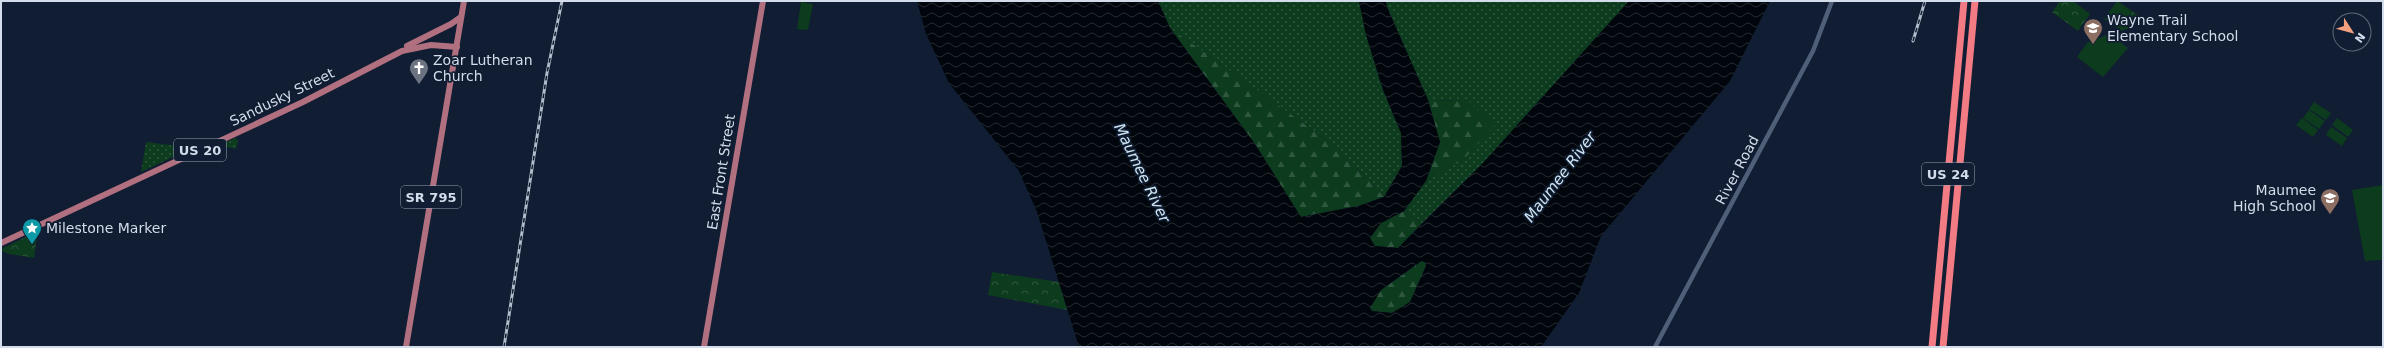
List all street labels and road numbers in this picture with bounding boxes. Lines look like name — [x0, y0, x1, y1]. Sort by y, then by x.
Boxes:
street label: Sandusky Street — [227, 65, 337, 129]
street label: East Front Street — [704, 112, 738, 231]
street label: River Road — [1712, 133, 1762, 207]
road number: US 20 — [174, 139, 226, 161]
road number: US 24 — [1922, 163, 1974, 185]
road number: SR 795 — [401, 186, 461, 208]

